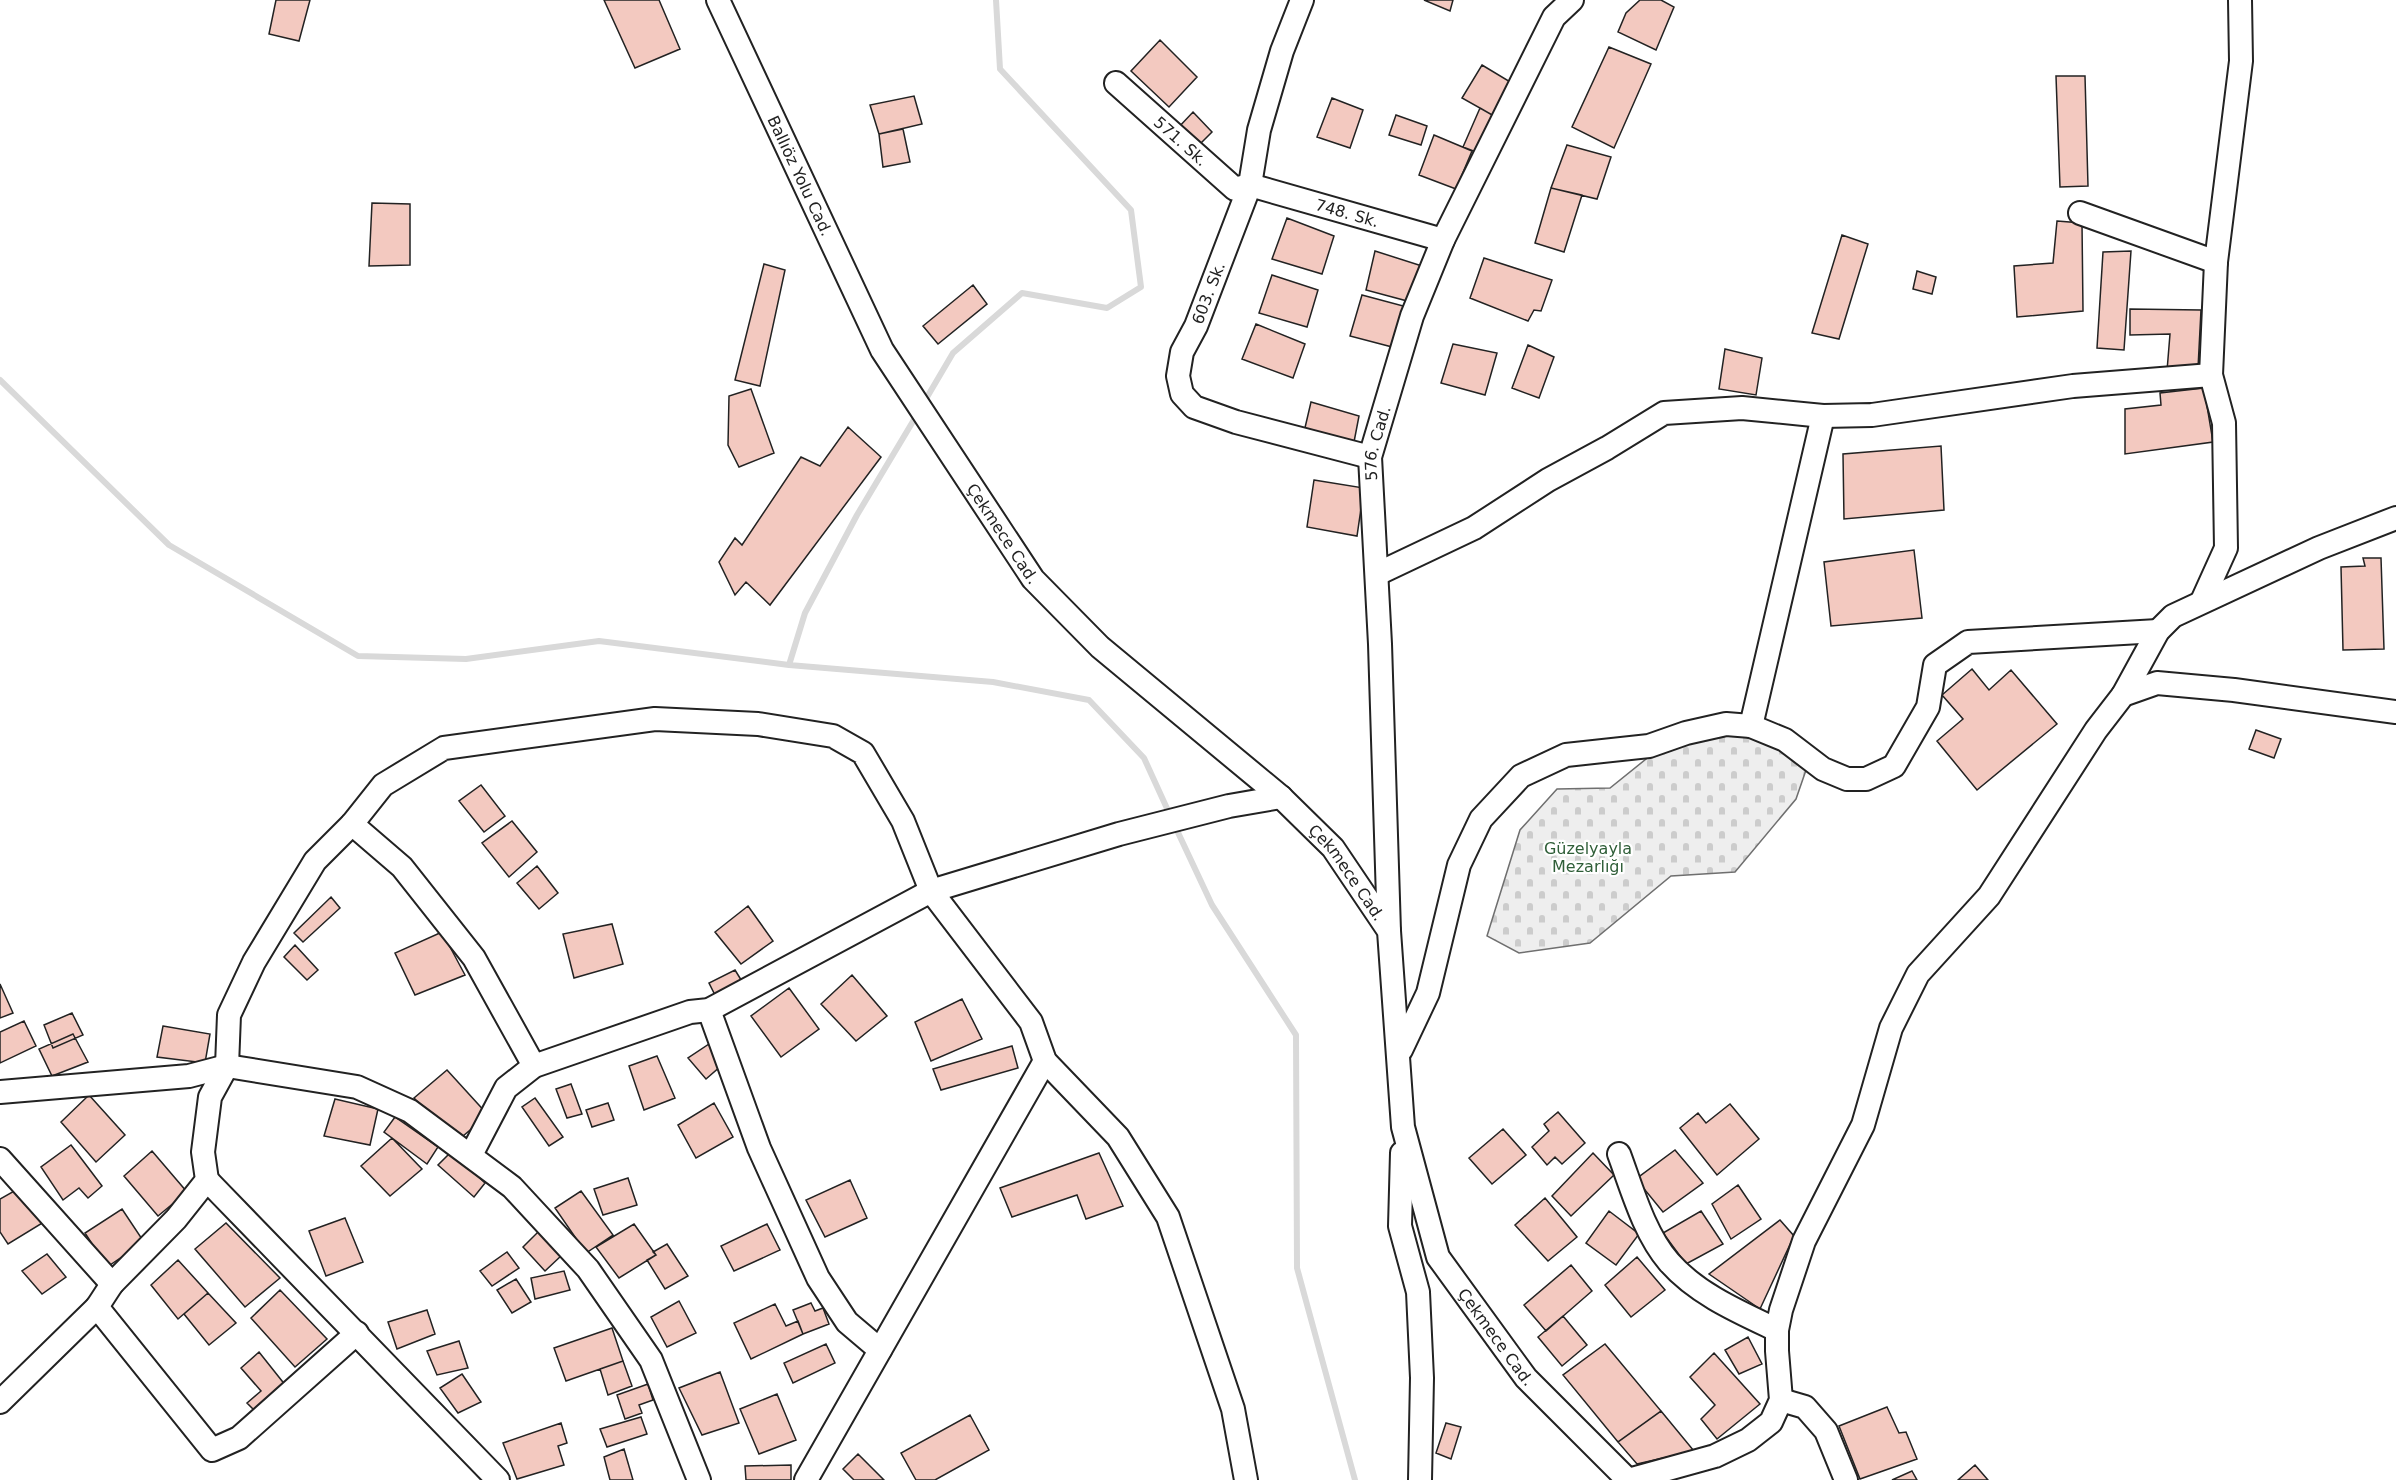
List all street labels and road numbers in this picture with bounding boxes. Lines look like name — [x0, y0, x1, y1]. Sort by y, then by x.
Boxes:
street label: 571. Sk. — [1150, 112, 1211, 170]
street label: Ballıöz Yolu Cad. — [764, 113, 836, 239]
street label: 748. Sk. — [1313, 195, 1381, 231]
street label: 603. Sk. — [1188, 259, 1229, 327]
street label: 576. Cad. — [1360, 404, 1395, 481]
street label: Çekmece Cad. — [963, 480, 1042, 588]
street label: Çekmece Cad. — [1305, 821, 1388, 925]
street label: Çekmece Cad. — [1454, 1285, 1537, 1390]

